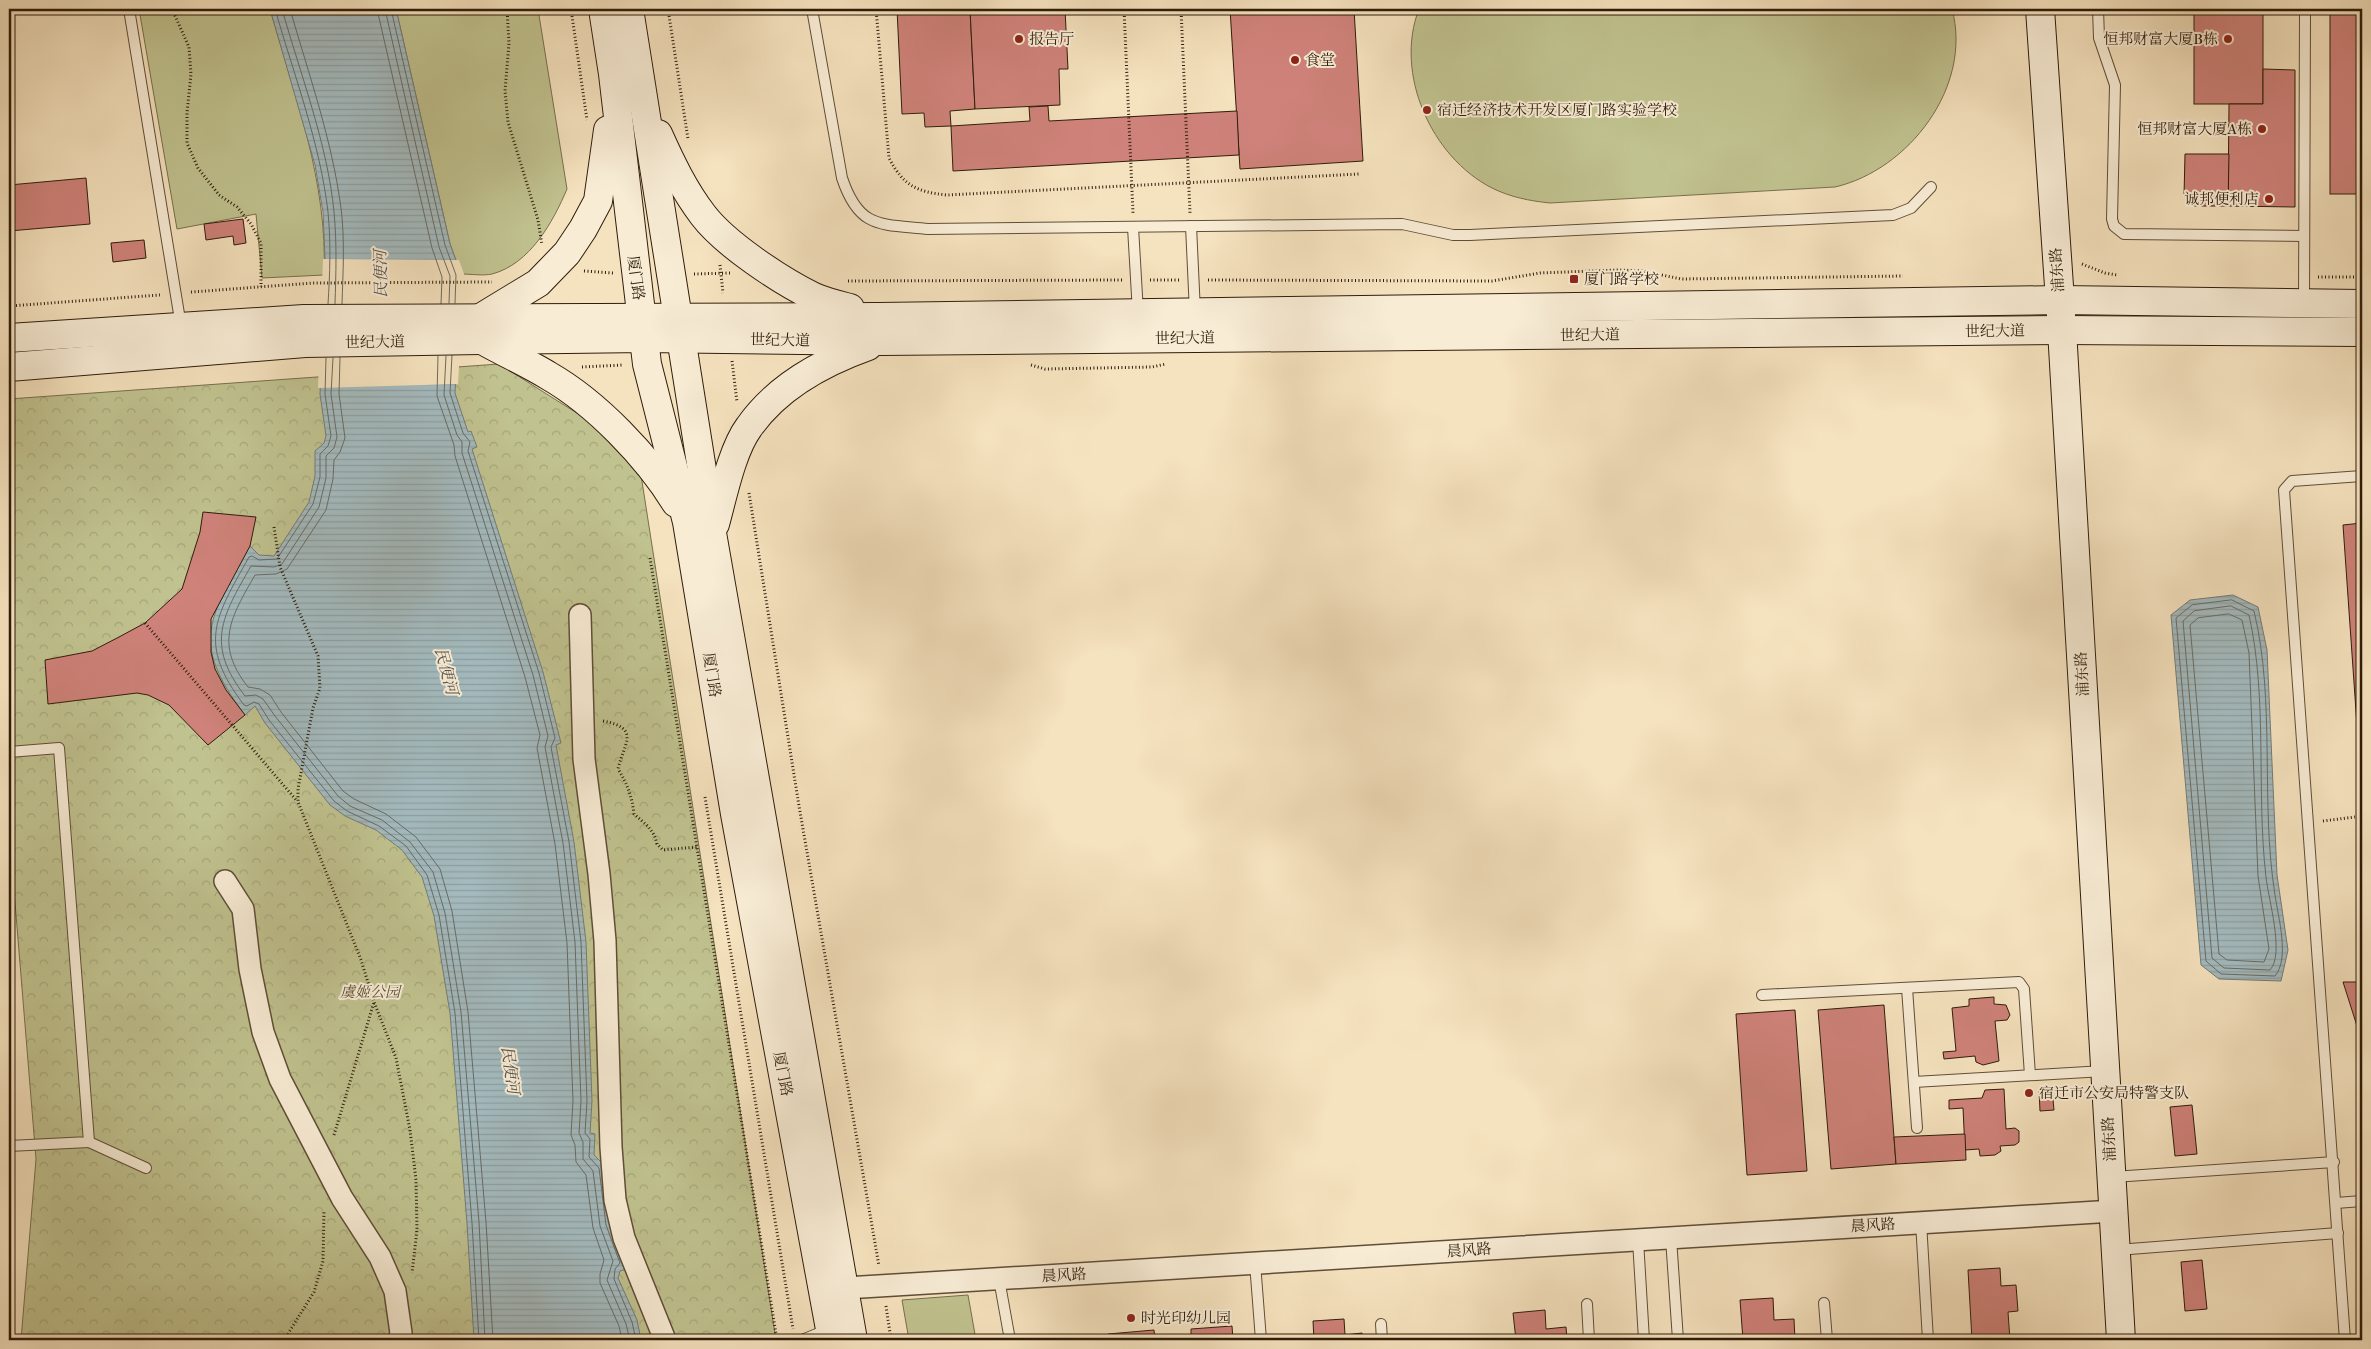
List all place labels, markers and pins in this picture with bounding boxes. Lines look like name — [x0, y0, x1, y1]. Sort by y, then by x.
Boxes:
place label: 报告厅 — [1029, 30, 1074, 48]
place label: 恒邦财富大厦B栋 — [2103, 30, 2218, 48]
marker: 报告厅 — [1013, 33, 1025, 45]
marker: 恒邦财富大厦B栋 — [2222, 33, 2234, 45]
place label: 食堂 — [1305, 51, 1335, 69]
marker: 食堂 — [1289, 54, 1301, 66]
place label: 宿迁经济技术开发区厦门路实验学校 — [1437, 101, 1677, 119]
marker: 宿迁经济技术开发区厦门路实验学校 — [1421, 104, 1433, 116]
place label: 恒邦财富大厦A栋 — [2137, 120, 2252, 138]
marker: 恒邦财富大厦A栋 — [2256, 123, 2268, 135]
place label: 诚邦便利店 — [2184, 190, 2259, 208]
marker: 诚邦便利店 — [2263, 193, 2275, 205]
place label: 厦门路学校 — [1584, 270, 1659, 288]
marker: 厦门路学校 — [1568, 273, 1580, 285]
place label: 宿迁市公安局特警支队 — [2039, 1084, 2189, 1102]
marker: 宿迁市公安局特警支队 — [2023, 1087, 2035, 1099]
place label: 时光印幼儿园 — [1141, 1309, 1231, 1327]
marker: 时光印幼儿园 — [1125, 1312, 1137, 1324]

